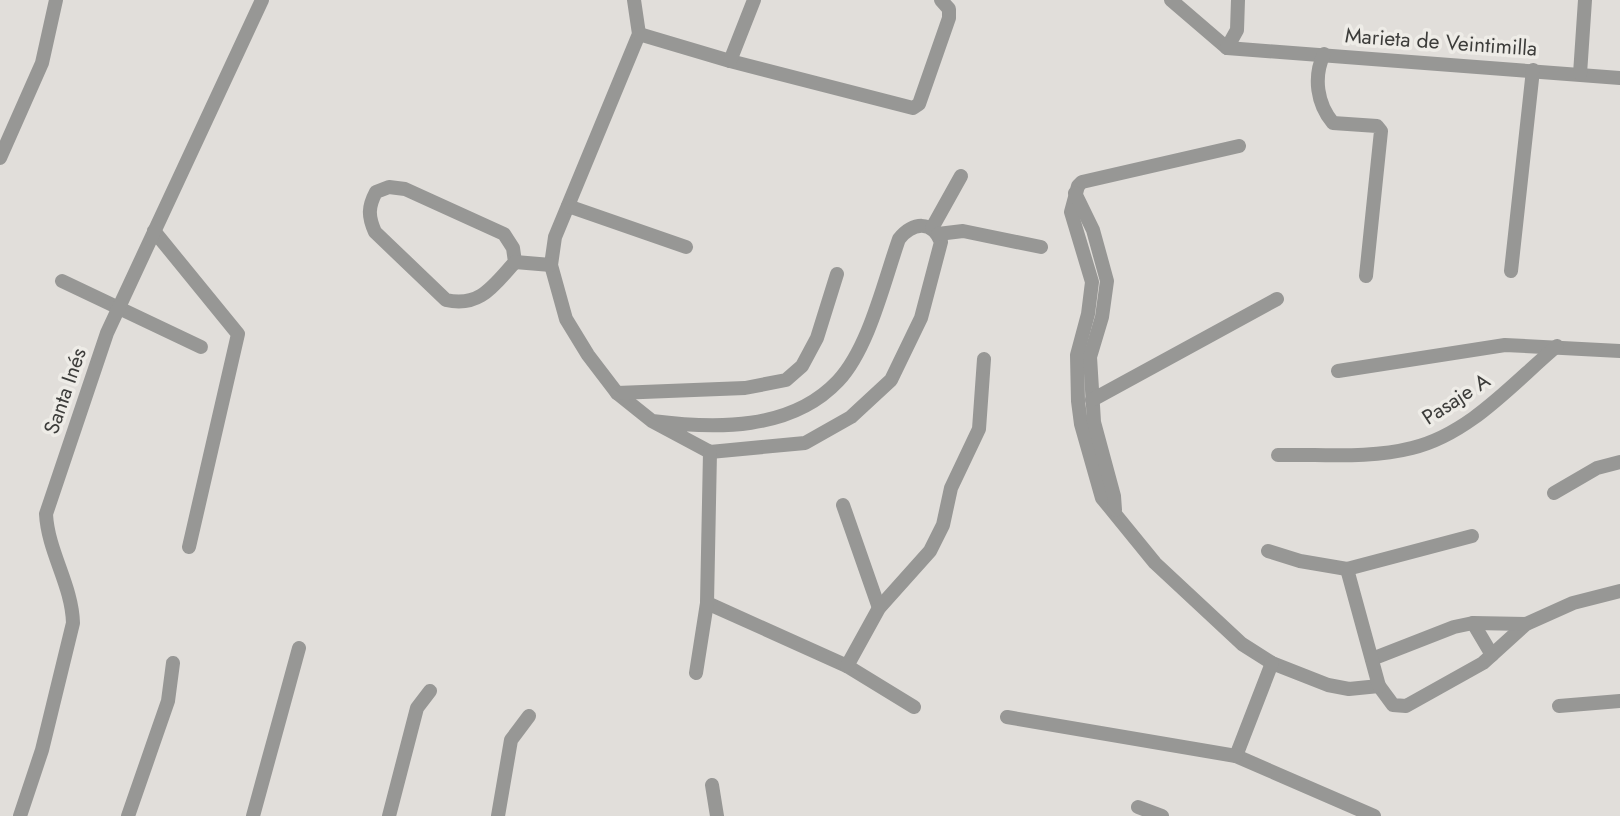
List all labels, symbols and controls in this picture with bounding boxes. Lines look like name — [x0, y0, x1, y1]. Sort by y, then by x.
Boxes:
street label: Marieta de Veintimilla — [1344, 20, 1538, 64]
street label: Santa Inés — [36, 344, 94, 438]
street label: Pasaje A — [1416, 366, 1496, 432]

